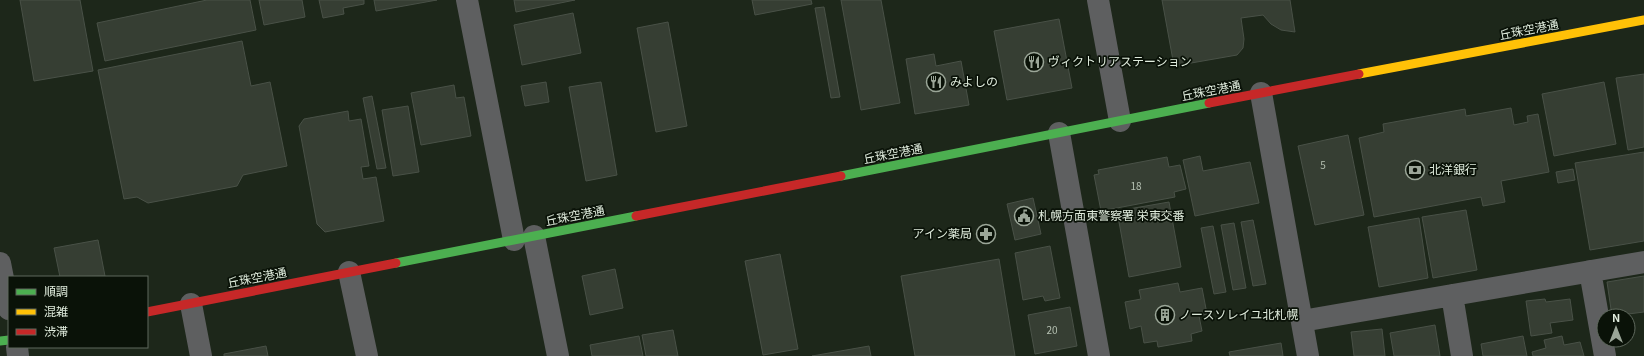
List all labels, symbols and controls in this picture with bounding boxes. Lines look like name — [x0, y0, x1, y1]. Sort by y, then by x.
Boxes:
street label: 丘珠空港通 — [1498, 14, 1560, 43]
restaurant icon: ヴィクトリアステーション — [1023, 51, 1045, 73]
place label: ヴィクトリアステーション — [1048, 52, 1192, 69]
restaurant icon: みよしの — [925, 71, 947, 93]
place label: みよしの — [950, 72, 998, 89]
street label: 丘珠空港通 — [1180, 75, 1242, 104]
street label: 丘珠空港通 — [862, 138, 924, 167]
house number: 5 — [1320, 157, 1326, 172]
bank icon: 北洋銀行 — [1404, 159, 1426, 181]
place label: 北洋銀行 — [1429, 160, 1477, 177]
house number: 18 — [1130, 178, 1142, 193]
street label: 丘珠空港通 — [544, 200, 606, 229]
public building icon: 札幌方面東警察署 栄東交番 — [1013, 205, 1035, 227]
place label: 札幌方面東警察署 栄東交番 — [1038, 206, 1185, 223]
pharmacy icon: アイン薬局 — [975, 223, 997, 245]
place label: アイン薬局 — [913, 224, 972, 241]
street label: 丘珠空港通 — [226, 262, 288, 291]
legend — [8, 276, 148, 348]
text: 順調 — [44, 282, 68, 299]
text: 混雑 — [44, 302, 68, 319]
building icon: ノースソレイユ北札幌 — [1154, 304, 1176, 326]
place label: ノースソレイユ北札幌 — [1179, 305, 1298, 322]
north arrow — [1596, 308, 1636, 348]
text: N — [1612, 309, 1620, 325]
text: 渋滞 — [44, 322, 68, 339]
house number: 20 — [1046, 322, 1058, 337]

